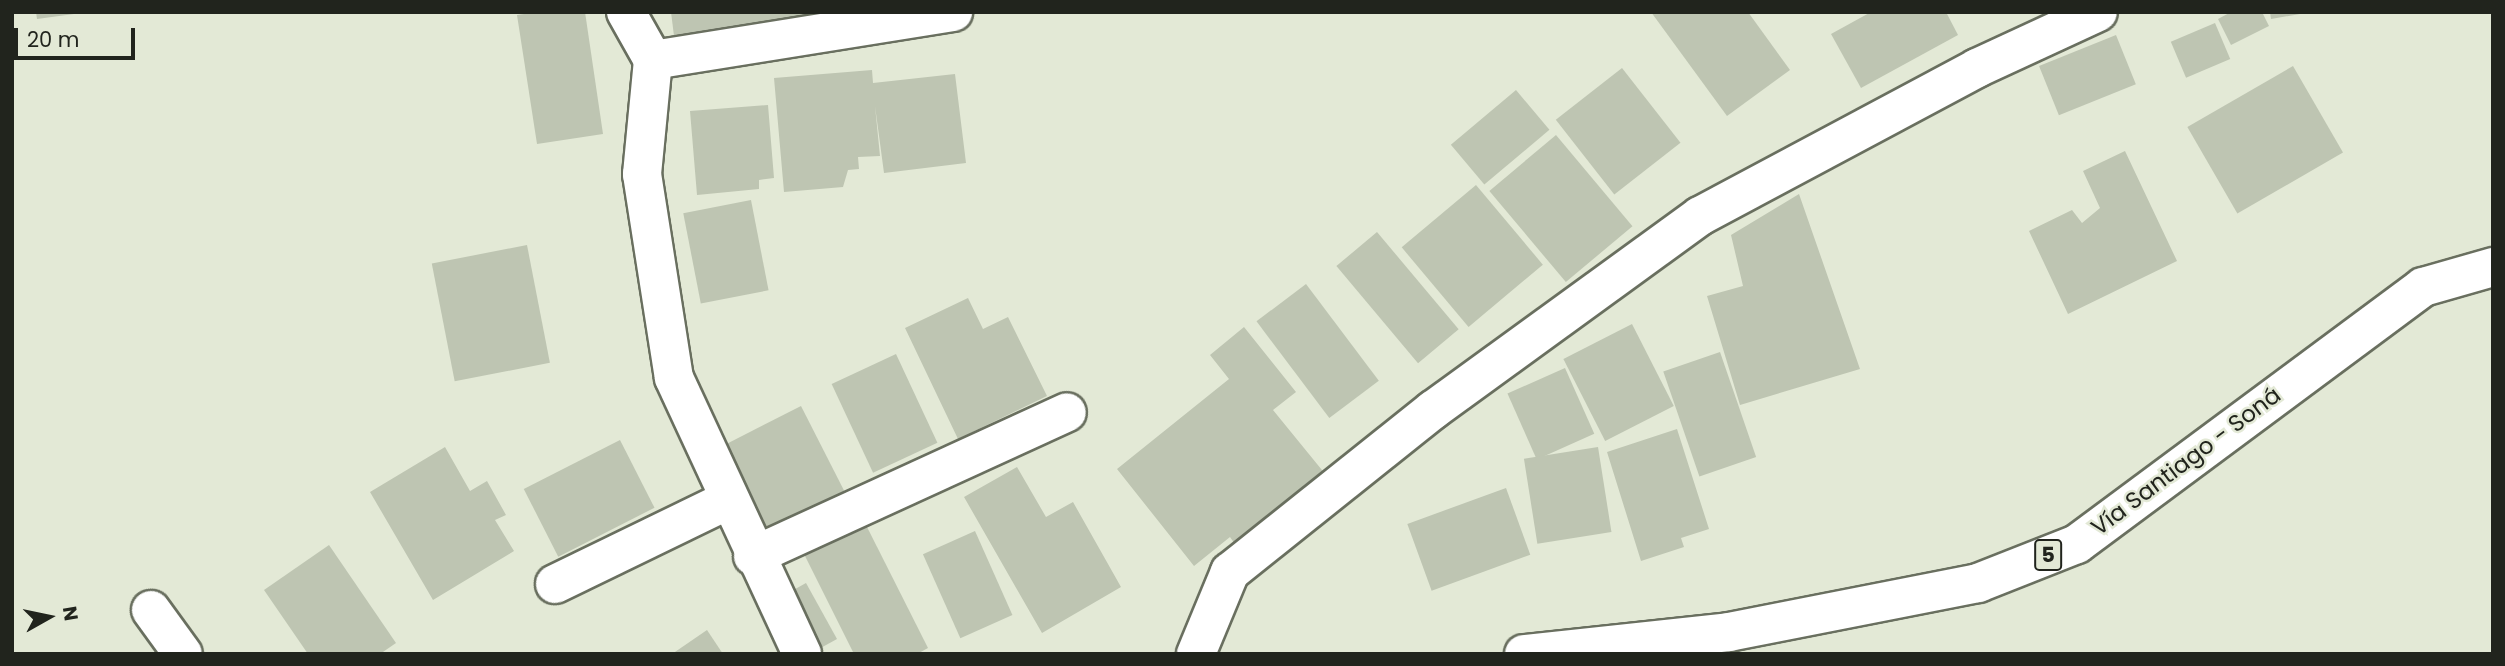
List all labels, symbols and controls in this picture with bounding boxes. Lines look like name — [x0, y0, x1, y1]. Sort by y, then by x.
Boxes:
scale bar — [18, 14, 138, 58]
text: 20 m — [27, 25, 80, 54]
street label: Vía Santiago - Soná — [2086, 381, 2286, 541]
road number: 5 — [2034, 538, 2062, 572]
north arrow — [14, 582, 84, 652]
text: N — [56, 604, 85, 623]

